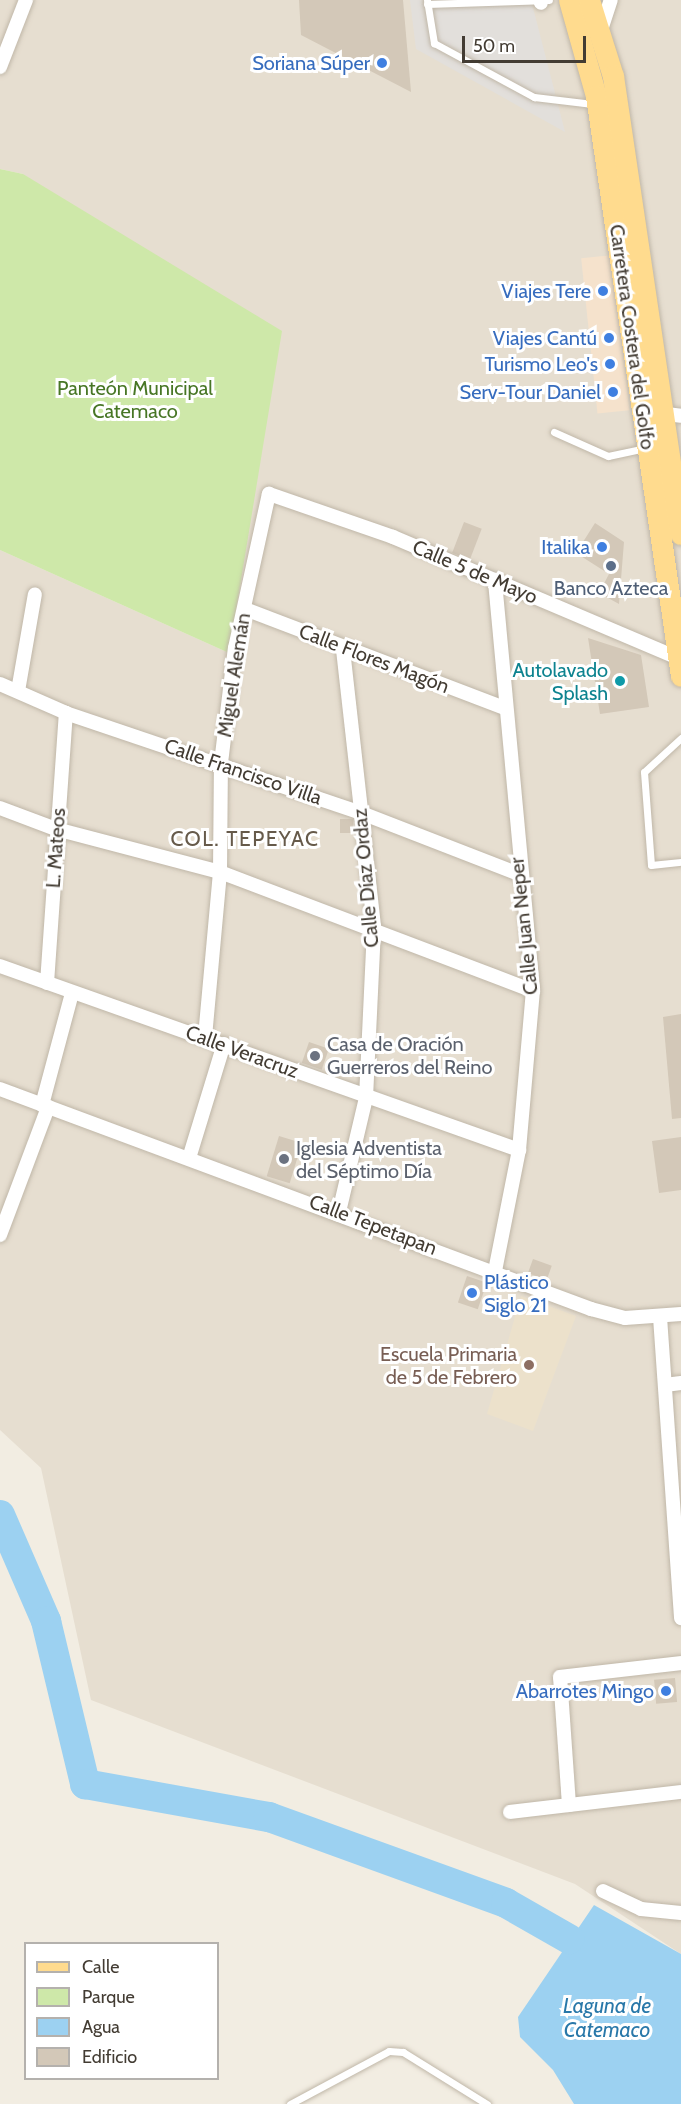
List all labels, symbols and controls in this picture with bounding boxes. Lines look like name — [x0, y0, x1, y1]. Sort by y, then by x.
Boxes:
scale bar — [465, 24, 590, 62]
text: 50 m — [473, 35, 515, 57]
place label: Soriana Súper — [252, 51, 370, 75]
marker: Soriana Súper — [375, 56, 389, 70]
street label: Carretera Costera del Golfo — [604, 223, 660, 451]
place label: Viajes Tere — [501, 279, 591, 303]
marker: Viajes Tere — [596, 284, 610, 298]
place label: Viajes Cantú — [493, 326, 597, 350]
marker: Viajes Cantú — [602, 331, 616, 345]
place label: Turismo Leo's — [485, 352, 598, 376]
marker: Turismo Leo's — [603, 357, 617, 371]
park label: Panteón Municipal Catemaco — [57, 377, 213, 424]
place label: Serv-Tour Daniel — [460, 380, 601, 404]
marker: Serv-Tour Daniel — [606, 385, 620, 399]
street label: Calle 5 de Mayo — [409, 535, 541, 609]
place label: Italika — [541, 535, 590, 559]
marker: Italika — [595, 540, 609, 554]
marker: Banco Azteca — [604, 559, 618, 573]
place label: Banco Azteca — [554, 576, 668, 600]
street label: Miguel Alemán — [212, 611, 256, 739]
street label: Calle Flores Magón — [295, 619, 453, 699]
place label: Autolavado Splash — [512, 658, 608, 705]
marker: Autolavado Splash — [613, 674, 627, 688]
street label: Calle Francisco Villa — [161, 734, 325, 810]
street label: L. Mateos — [41, 807, 71, 889]
street label: Calle Díaz Ordaz — [348, 807, 384, 949]
district label: COL. TEPEYAC — [170, 826, 320, 852]
street label: Calle Juan Neper — [505, 856, 543, 996]
street label: Calle Veracruz — [182, 1020, 302, 1084]
place label: Casa de Oración Guerreros del Reino — [327, 1032, 492, 1079]
marker: Casa de Oración Guerreros del Reino — [308, 1049, 322, 1063]
place label: Iglesia Adventista del Séptimo Día — [296, 1136, 442, 1183]
marker: Iglesia Adventista del Séptimo Día — [277, 1152, 291, 1166]
street label: Calle Tepetapan — [306, 1190, 440, 1260]
place label: Plástico Siglo 21 — [484, 1270, 549, 1317]
marker: Plástico Siglo 21 — [465, 1286, 479, 1300]
place label: Escuela Primaria de 5 de Febrero — [380, 1342, 517, 1389]
marker: Escuela Primaria de 5 de Febrero — [522, 1358, 536, 1372]
place label: Abarrotes Mingo — [516, 1679, 654, 1703]
marker: Abarrotes Mingo — [659, 1684, 673, 1698]
legend — [24, 1942, 219, 2080]
text: Calle — [82, 1956, 119, 1978]
text: Parque — [82, 1986, 135, 2008]
water label: Laguna de Catemaco — [563, 1993, 651, 2043]
text: Agua — [82, 2016, 120, 2038]
text: Edificio — [82, 2046, 137, 2068]

